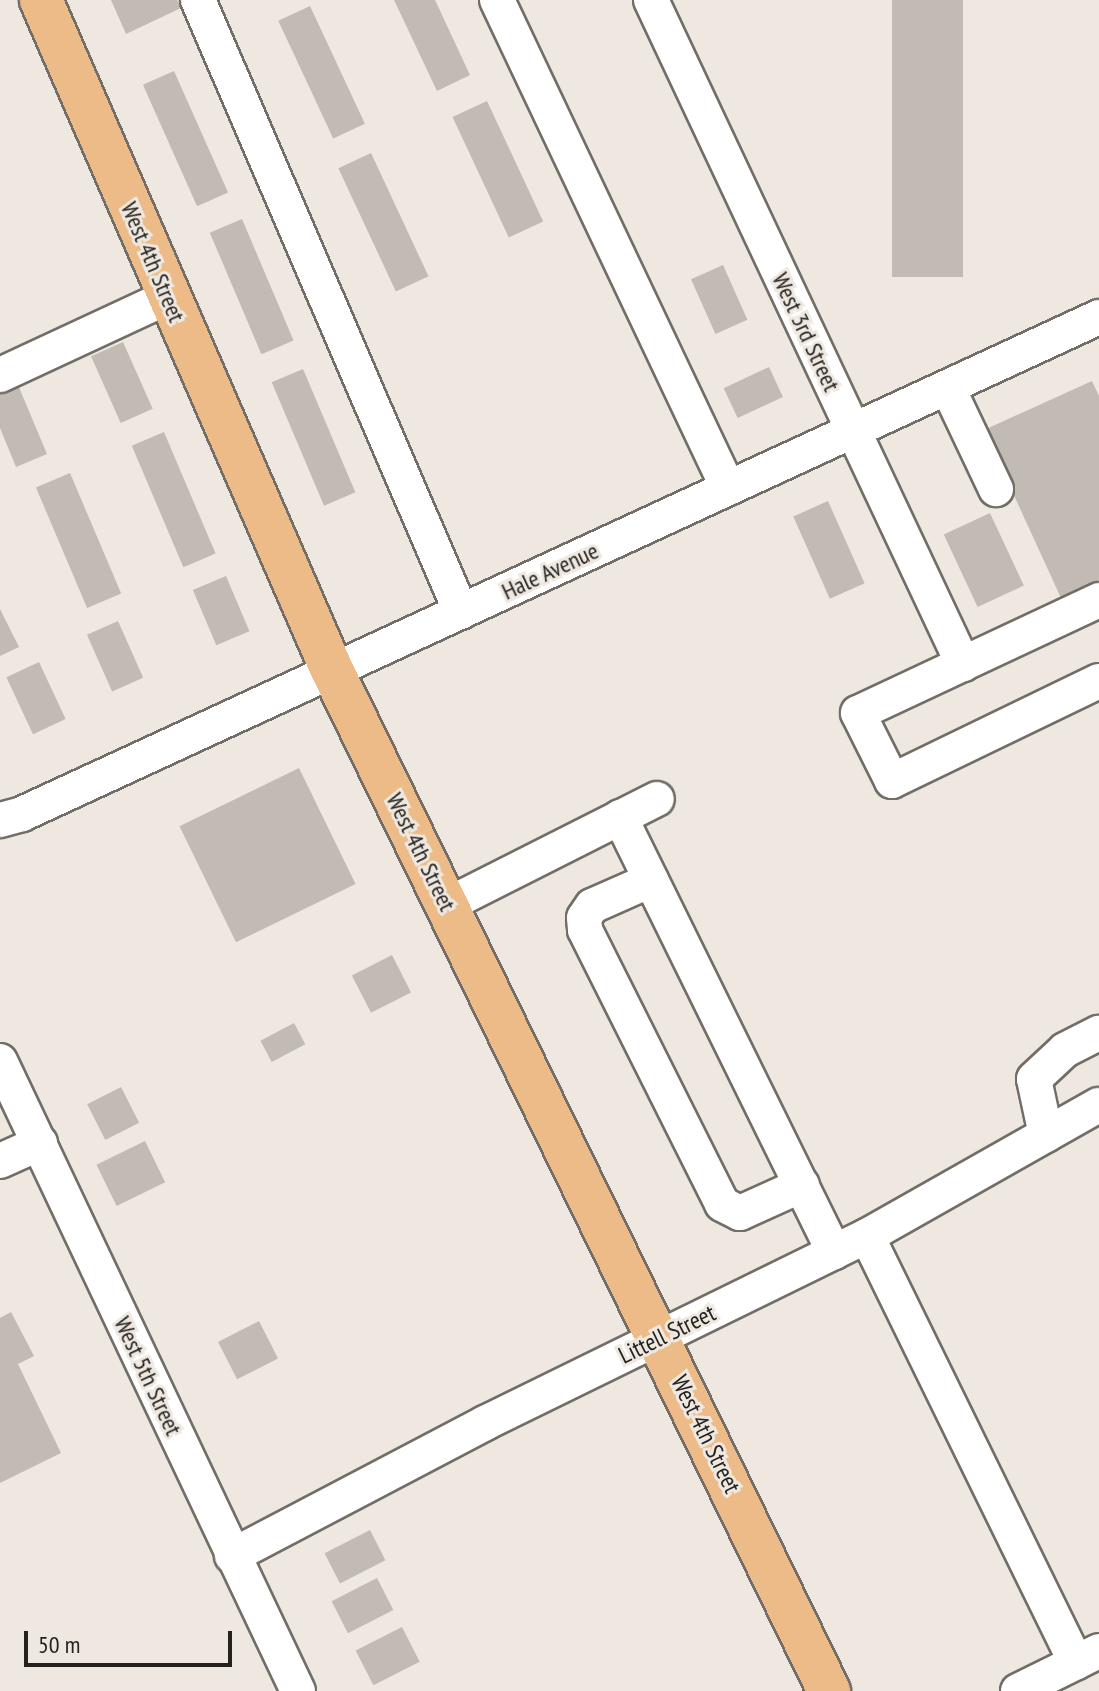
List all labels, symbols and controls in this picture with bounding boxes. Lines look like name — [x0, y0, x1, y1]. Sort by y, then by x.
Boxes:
street label: West 4th Street — [115, 198, 191, 326]
street label: West 3rd Street — [766, 268, 846, 396]
street label: Hale Avenue — [497, 536, 603, 606]
street label: West 4th Street — [380, 788, 462, 916]
street label: Littell Street — [614, 1298, 720, 1370]
street label: West 5th Street — [108, 1312, 188, 1440]
street label: West 4th Street — [665, 1370, 747, 1498]
scale bar — [28, 1615, 236, 1665]
text: 50 m — [38, 1629, 80, 1660]

